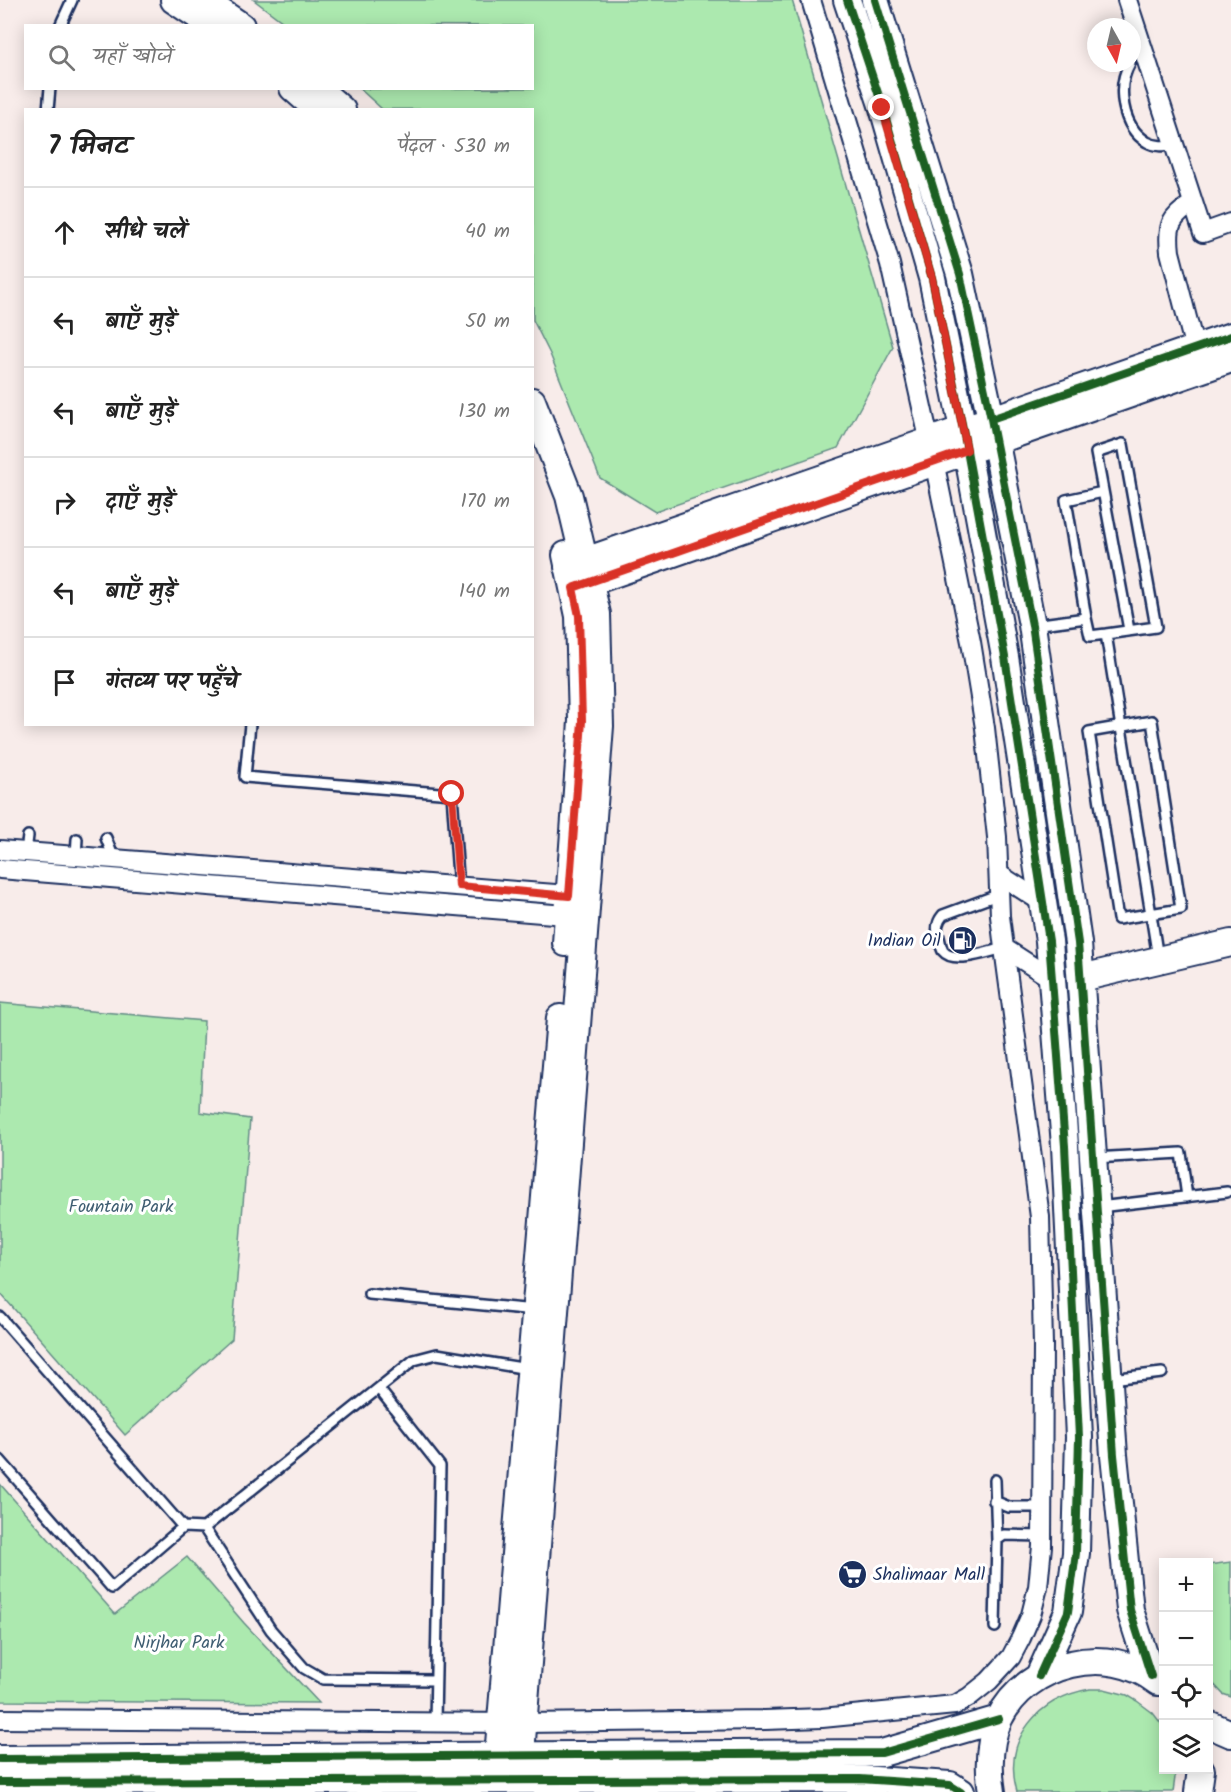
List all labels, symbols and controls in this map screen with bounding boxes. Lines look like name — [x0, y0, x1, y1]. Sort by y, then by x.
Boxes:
north arrow — [1087, 18, 1141, 72]
search box — [24, 24, 534, 90]
text: यहाँ खोजें — [93, 40, 172, 75]
icon: search — [45, 41, 78, 74]
route end — [868, 94, 894, 120]
text: 7 मिनट — [48, 126, 129, 168]
text: पैदल · 530 m — [398, 131, 510, 163]
text: सीधे चलें — [105, 215, 186, 250]
icon: ahead — [48, 216, 81, 249]
text: 40 m — [465, 216, 510, 248]
text: बाएँ मुड़ें — [105, 305, 176, 340]
icon: left — [48, 306, 81, 339]
text: 50 m — [465, 306, 510, 338]
text: बाएँ मुड़ें — [105, 395, 176, 430]
icon: left — [48, 396, 81, 429]
text: 130 m — [458, 396, 510, 428]
text: दाएँ मुड़ें — [105, 485, 174, 520]
icon: right — [48, 486, 81, 519]
text: 170 m — [461, 486, 510, 518]
text: बाएँ मुड़ें — [105, 575, 176, 610]
icon: left — [48, 576, 81, 609]
text: 140 m — [459, 576, 510, 608]
text: गंतव्य पर पहुँचे — [105, 665, 238, 700]
icon: arrive — [48, 666, 81, 699]
route start — [438, 780, 464, 806]
fuel station icon: Indian Oil — [946, 924, 978, 956]
place label: Indian Oil — [868, 927, 942, 956]
park label: Fountain Park — [69, 1193, 174, 1222]
supermarket icon: Shalimaar Mall — [836, 1558, 868, 1590]
map controls — [1159, 1558, 1213, 1774]
button: + — [1159, 1558, 1213, 1612]
place label: Shalimaar Mall — [873, 1561, 986, 1590]
button: − — [1159, 1612, 1213, 1666]
park label: Nirjhar Park — [134, 1629, 225, 1658]
button: locate — [1159, 1666, 1213, 1720]
button: layers — [1159, 1720, 1213, 1774]

